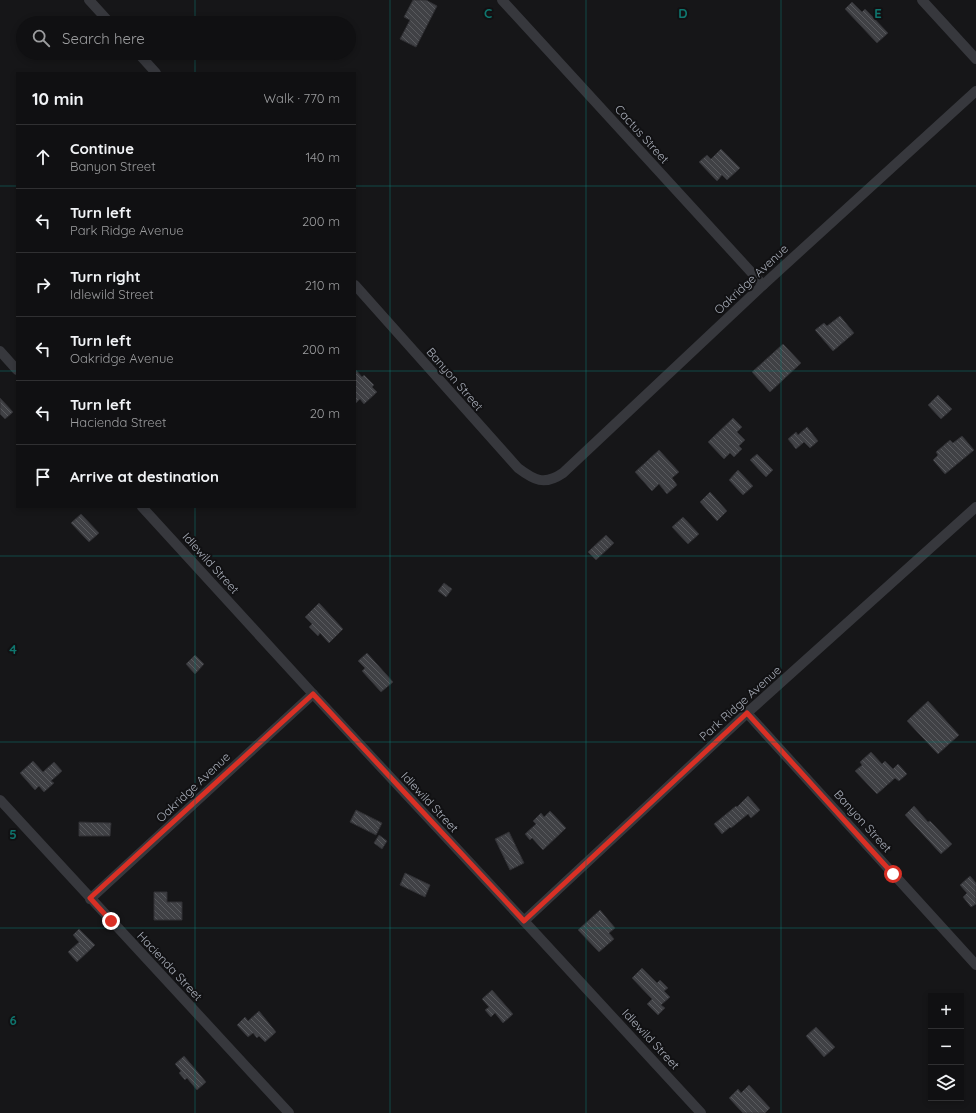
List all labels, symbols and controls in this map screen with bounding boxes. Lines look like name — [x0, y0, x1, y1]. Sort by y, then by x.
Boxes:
text: C — [484, 5, 492, 21]
text: D — [678, 5, 688, 21]
text: E — [874, 5, 882, 21]
search box — [16, 16, 356, 60]
icon: search — [30, 27, 52, 49]
text: Search here — [62, 29, 145, 48]
text: 10 min — [32, 88, 84, 109]
text: Walk · 770 m — [264, 90, 340, 106]
street label: Cactus Street — [612, 102, 672, 166]
text: Continue — [70, 139, 134, 158]
icon: ahead — [32, 146, 54, 168]
text: 140 m — [305, 149, 340, 165]
text: Banyon Street — [70, 158, 156, 174]
text: Turn left — [70, 203, 132, 222]
icon: left — [32, 210, 54, 232]
text: 200 m — [302, 213, 340, 229]
text: Park Ridge Avenue — [70, 222, 184, 238]
street label: Oakridge Avenue — [711, 241, 791, 317]
text: Turn right — [70, 267, 141, 286]
icon: right — [32, 274, 54, 296]
text: 210 m — [305, 277, 340, 293]
text: Idlewild Street — [70, 286, 154, 302]
text: Turn left — [70, 331, 132, 350]
icon: left — [32, 338, 54, 360]
text: 200 m — [302, 341, 340, 357]
street label: Banyon Street — [423, 344, 487, 414]
text: Oakridge Avenue — [70, 350, 174, 366]
text: Turn left — [70, 395, 132, 414]
icon: left — [32, 402, 54, 424]
text: 20 m — [310, 405, 340, 421]
text: Hacienda Street — [70, 414, 166, 430]
icon: arrive — [32, 466, 54, 488]
text: Arrive at destination — [70, 467, 219, 486]
street label: Idlewild Street — [180, 529, 242, 597]
text: 4 — [9, 641, 17, 657]
street label: Park Ridge Avenue — [696, 662, 784, 744]
street label: Oakridge Avenue — [153, 749, 233, 825]
street label: Idlewild Street — [398, 769, 462, 835]
street label: Banyon Street — [831, 787, 895, 855]
text: 5 — [9, 826, 17, 842]
route start — [884, 865, 902, 883]
route end — [102, 912, 120, 930]
street label: Hacienda Street — [134, 928, 206, 1004]
map controls — [928, 993, 964, 1101]
button: + — [928, 993, 964, 1029]
street label: Idlewild Street — [619, 1006, 683, 1072]
text: 6 — [9, 1012, 17, 1028]
button: − — [928, 1029, 964, 1065]
button: layers — [928, 1065, 964, 1101]

